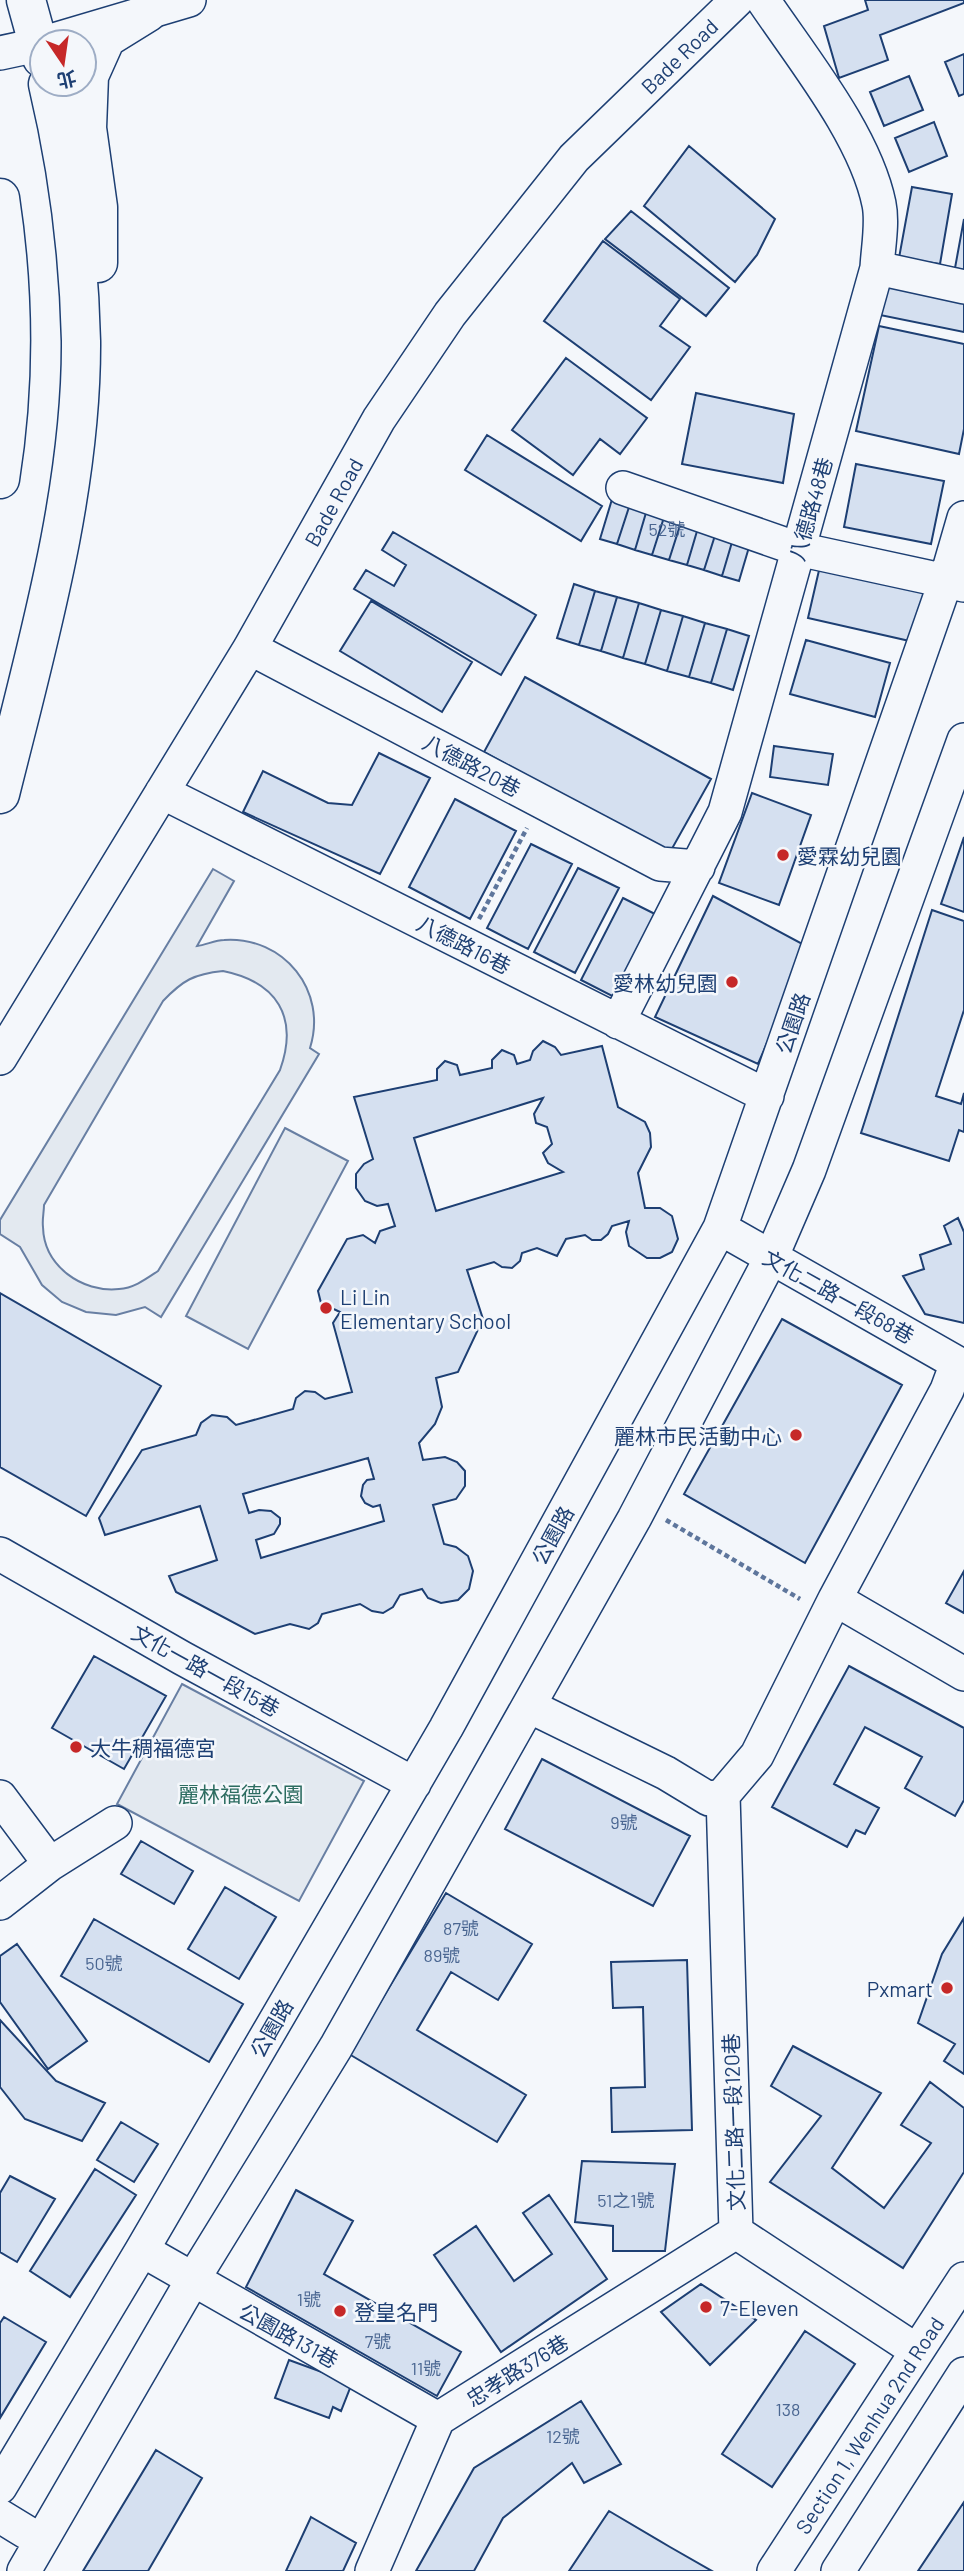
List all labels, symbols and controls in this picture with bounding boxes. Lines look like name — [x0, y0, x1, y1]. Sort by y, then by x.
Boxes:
street label: Bade Road — [635, 13, 723, 99]
north arrow — [28, 28, 98, 98]
text: 北 — [55, 67, 79, 93]
street label: Bade Road — [299, 453, 367, 551]
street label: 八德路48巷 — [783, 454, 837, 564]
house number: 52號 — [649, 518, 685, 540]
street label: 八德路20巷 — [419, 729, 525, 801]
place label: 愛霖幼兒園 — [797, 843, 902, 868]
marker: 愛霖幼兒園 — [775, 847, 791, 863]
street label: 八德路16巷 — [413, 910, 515, 978]
place label: 愛林幼兒園 — [613, 970, 718, 995]
marker: 愛林幼兒園 — [724, 974, 740, 990]
street label: 公園路 — [770, 989, 814, 1057]
street label: 文化二路一段68巷 — [759, 1244, 919, 1348]
place label: Li Lin Elementary School — [340, 1284, 511, 1333]
marker: Li Lin Elementary School — [318, 1300, 334, 1316]
place label: 麗林市民活動中心 — [614, 1423, 782, 1448]
marker: 麗林市民活動中心 — [788, 1427, 804, 1443]
street label: 公園路 — [526, 1501, 578, 1569]
street label: 文化一路一段15巷 — [128, 1619, 284, 1721]
place label: 大牛稠福德宮 — [90, 1735, 216, 1760]
marker: 大牛稠福德宮 — [68, 1739, 84, 1755]
park label: 麗林福德公園 — [178, 1781, 304, 1806]
house number: 9號 — [610, 1811, 638, 1833]
house number: 87號 — [443, 1917, 479, 1939]
house number: 89號 — [424, 1944, 460, 1966]
house number: 50號 — [85, 1952, 123, 1974]
place label: Pxmart — [867, 1976, 933, 2001]
marker: Pxmart — [939, 1980, 955, 1996]
street label: 公園路 — [244, 1994, 298, 2062]
street label: 文化二路一段120巷 — [717, 2033, 749, 2211]
house number: 51之1號 — [597, 2189, 655, 2211]
house number: 1號 — [297, 2288, 321, 2310]
place label: 7-Eleven — [720, 2295, 799, 2320]
street label: 公園路131巷 — [235, 2298, 343, 2372]
place label: 登皇名門 — [354, 2299, 438, 2324]
marker: 7-Eleven — [698, 2299, 714, 2315]
marker: 登皇名門 — [332, 2303, 348, 2319]
street label: Section 1, Wenhua 2nd Road — [790, 2312, 948, 2538]
street label: 忠孝路376巷 — [461, 2329, 573, 2411]
house number: 7號 — [365, 2330, 391, 2352]
house number: 11號 — [411, 2357, 441, 2379]
house number: 138 — [776, 2398, 800, 2420]
house number: 12號 — [546, 2425, 580, 2447]

